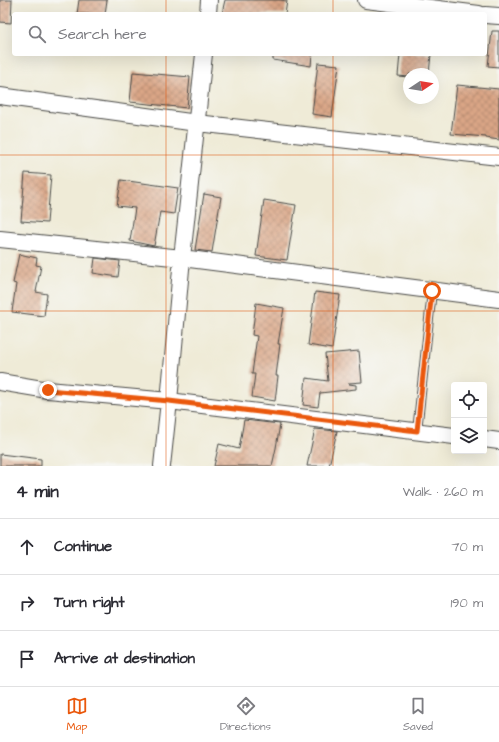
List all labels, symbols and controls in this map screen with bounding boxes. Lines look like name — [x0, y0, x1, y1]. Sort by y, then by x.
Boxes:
search box — [12, 12, 487, 56]
icon: search — [26, 23, 48, 45]
text: Search here — [58, 24, 147, 45]
north arrow — [403, 68, 439, 104]
route start — [423, 282, 441, 300]
route end — [39, 381, 57, 399]
map controls — [451, 382, 487, 454]
button: locate — [451, 382, 487, 418]
button: layers — [451, 418, 487, 454]
text: 4 min — [16, 480, 59, 504]
text: Walk · 260 m — [403, 483, 483, 501]
icon: ahead — [16, 536, 38, 558]
text: Continue — [54, 536, 112, 557]
text: 70 m — [451, 538, 483, 556]
icon: right — [16, 592, 38, 614]
text: Turn right — [54, 592, 125, 613]
text: 190 m — [450, 594, 483, 612]
icon: arrive — [16, 648, 38, 670]
text: Arrive at destination — [54, 648, 195, 669]
tab: Map — [66, 695, 88, 734]
tab: Directions — [220, 695, 271, 734]
tab: Saved — [403, 695, 433, 734]

